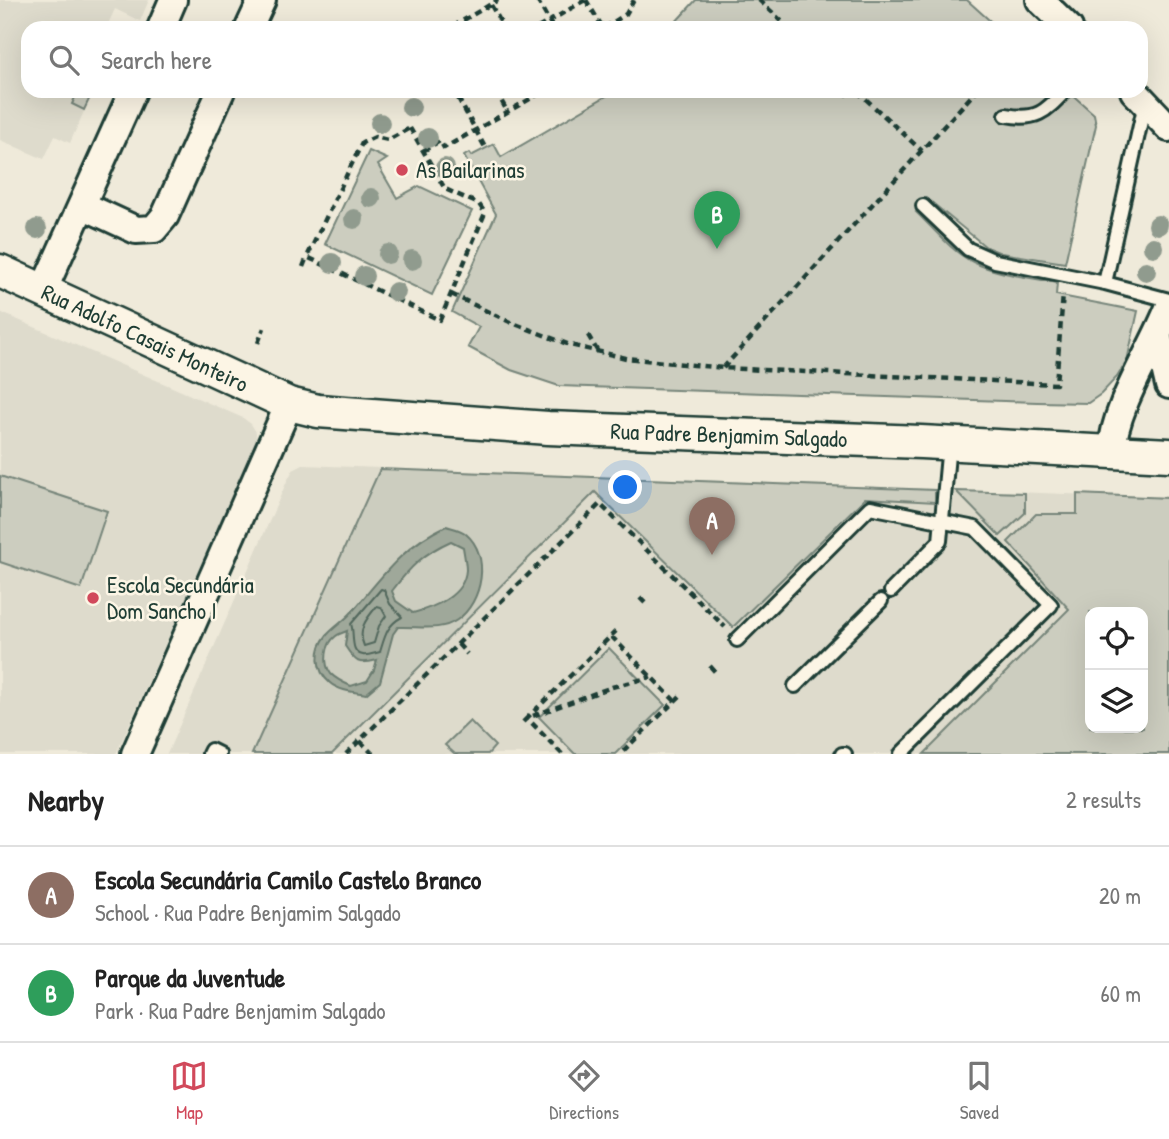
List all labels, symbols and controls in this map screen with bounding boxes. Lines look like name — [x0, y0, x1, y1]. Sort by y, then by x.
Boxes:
search box — [21, 21, 1148, 98]
icon: search — [45, 41, 83, 79]
text: Search here — [101, 42, 212, 77]
place label: As Bailarinas — [416, 154, 525, 185]
marker: As Bailarinas — [394, 162, 410, 178]
pin: B — [694, 191, 740, 249]
street label: Rua Adolfo Casais Monteiro — [37, 276, 254, 399]
street label: Rua Padre Benjamim Salgado — [610, 415, 848, 454]
your location — [608, 470, 642, 504]
pin: A — [689, 497, 735, 555]
place label: Escola Secundária Dom Sancho I — [107, 569, 254, 626]
marker: Escola Secundária Dom Sancho I — [85, 590, 101, 606]
map controls — [1085, 607, 1148, 733]
button: locate — [1085, 607, 1148, 670]
button: layers — [1085, 670, 1148, 733]
text: Nearby — [28, 780, 104, 820]
text: 2 results — [1066, 784, 1141, 815]
text: Escola Secundária Camilo Castelo Branco — [95, 862, 481, 897]
text: A — [45, 880, 57, 911]
text: 20 m — [1099, 880, 1141, 911]
text: School · Rua Padre Benjamim Salgado — [95, 897, 401, 928]
text: Parque da Juventude — [95, 960, 285, 995]
text: B — [45, 978, 57, 1009]
text: 60 m — [1101, 978, 1141, 1009]
text: Park · Rua Padre Benjamim Salgado — [95, 995, 386, 1026]
tab: Map — [170, 1057, 208, 1125]
tab: Directions — [549, 1057, 619, 1125]
tab: Saved — [960, 1057, 999, 1125]

